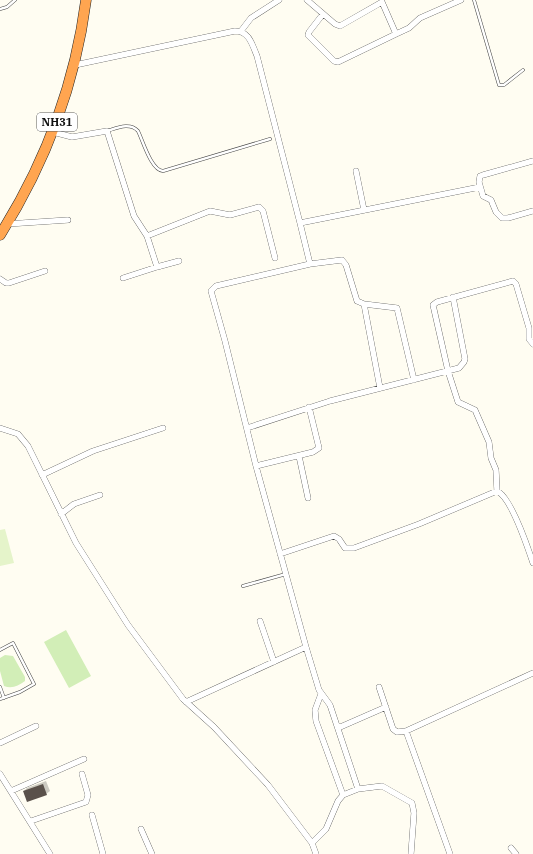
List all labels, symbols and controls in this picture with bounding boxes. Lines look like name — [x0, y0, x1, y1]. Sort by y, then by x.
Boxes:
road number: NH31 — [37, 113, 77, 131]

